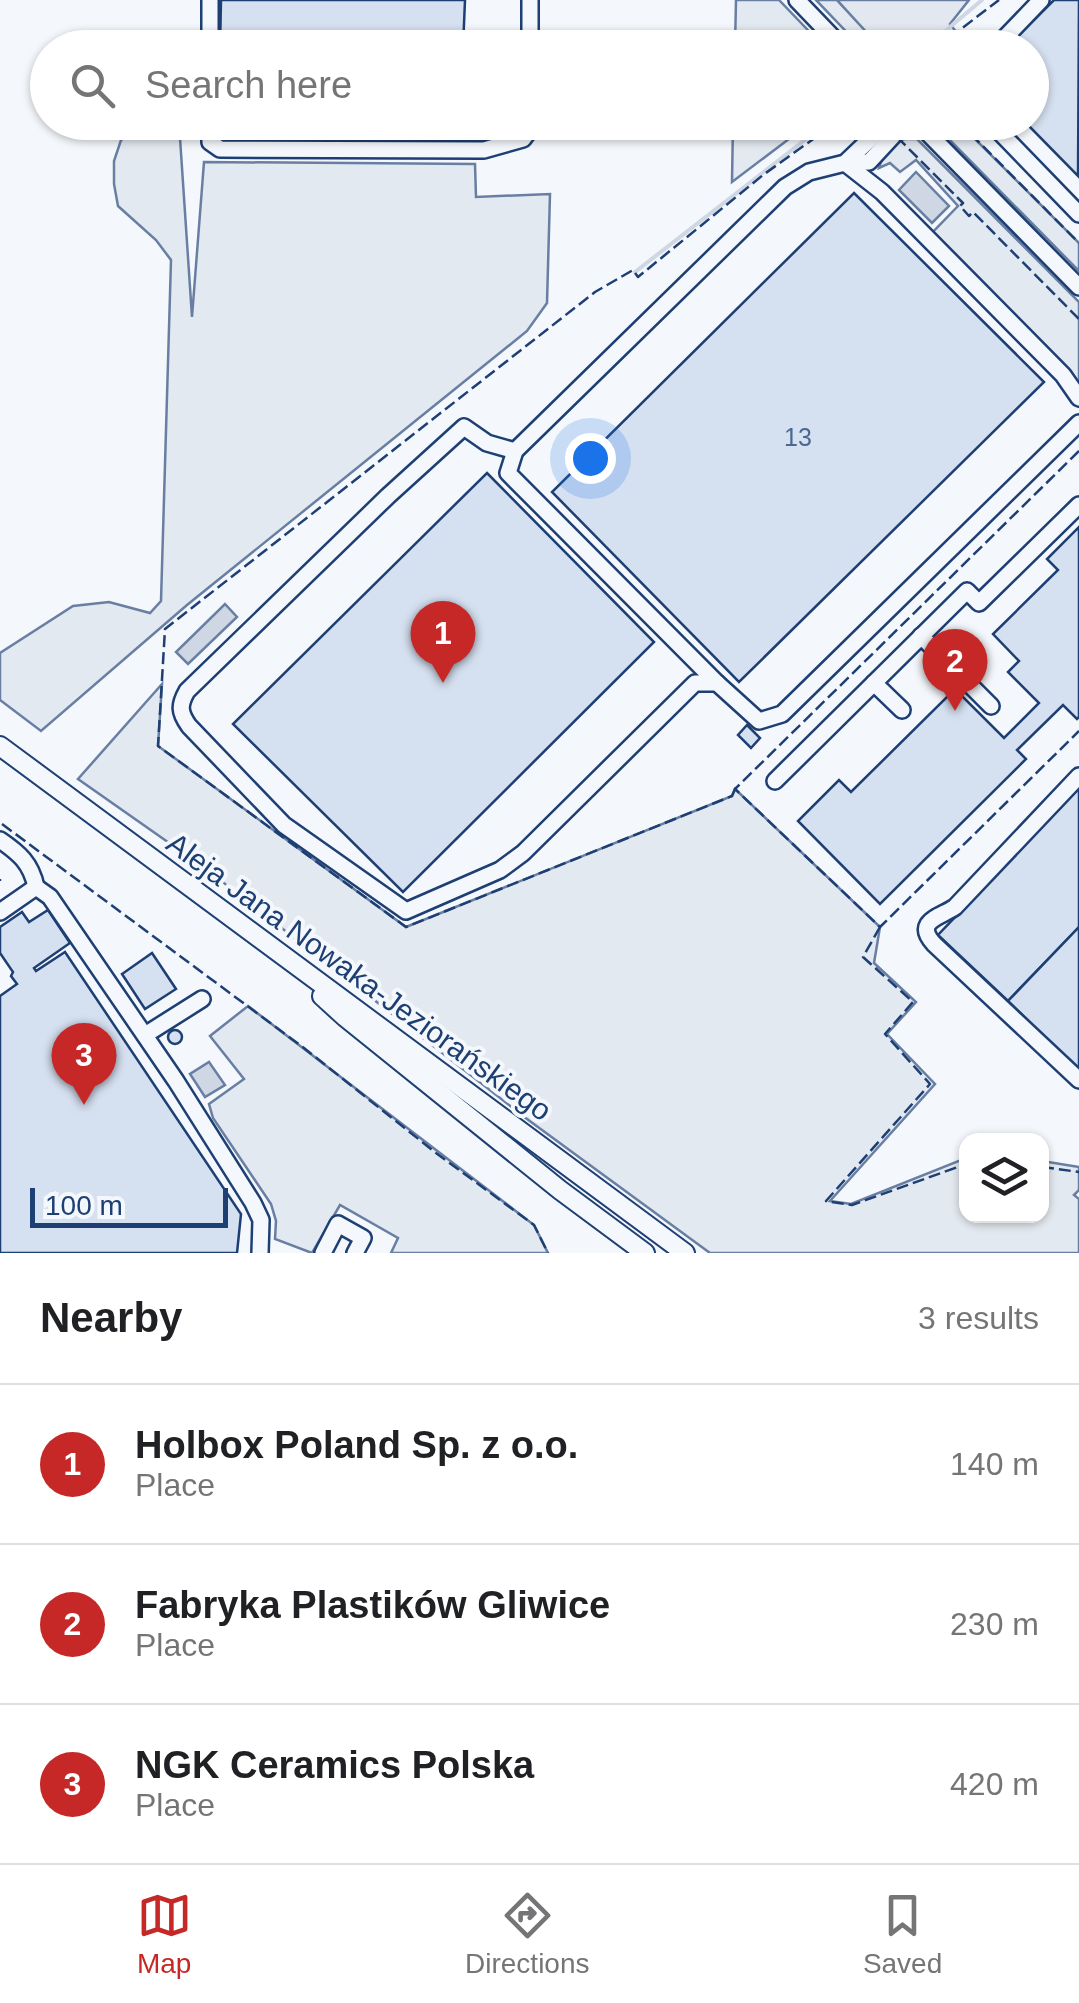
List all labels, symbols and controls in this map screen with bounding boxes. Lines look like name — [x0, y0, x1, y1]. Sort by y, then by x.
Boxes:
search box — [30, 30, 1049, 140]
icon: search — [65, 58, 120, 113]
text: Search here — [145, 64, 352, 106]
house number: 13 — [784, 423, 812, 451]
your location — [565, 433, 616, 484]
pin: 1 — [410, 600, 476, 683]
pin: 2 — [922, 628, 988, 711]
street label: Aleja Jana Nowaka-Jeziorańskiego — [161, 826, 558, 1127]
pin: 3 — [52, 1022, 116, 1105]
map controls — [959, 1133, 1049, 1223]
button: layers — [959, 1133, 1049, 1223]
scale bar — [30, 1183, 228, 1228]
text: 100 m — [45, 1190, 123, 1221]
text: Nearby — [40, 1294, 182, 1341]
text: 3 results — [918, 1300, 1039, 1336]
text: Holbox Poland Sp. z o.o. — [135, 1424, 578, 1466]
text: 1 — [64, 1446, 81, 1482]
text: 140 m — [950, 1446, 1039, 1482]
text: Place — [135, 1467, 215, 1503]
text: Fabryka Plastików Gliwice — [135, 1584, 610, 1626]
text: 2 — [64, 1606, 81, 1642]
text: 230 m — [950, 1606, 1039, 1642]
text: Place — [135, 1627, 215, 1663]
text: NGK Ceramics Polska — [135, 1744, 534, 1786]
text: 3 — [64, 1766, 81, 1802]
text: 420 m — [950, 1766, 1039, 1802]
text: Place — [135, 1787, 215, 1823]
tab: Map — [137, 1888, 192, 1980]
tab: Directions — [465, 1888, 590, 1980]
tab: Saved — [863, 1888, 942, 1980]

